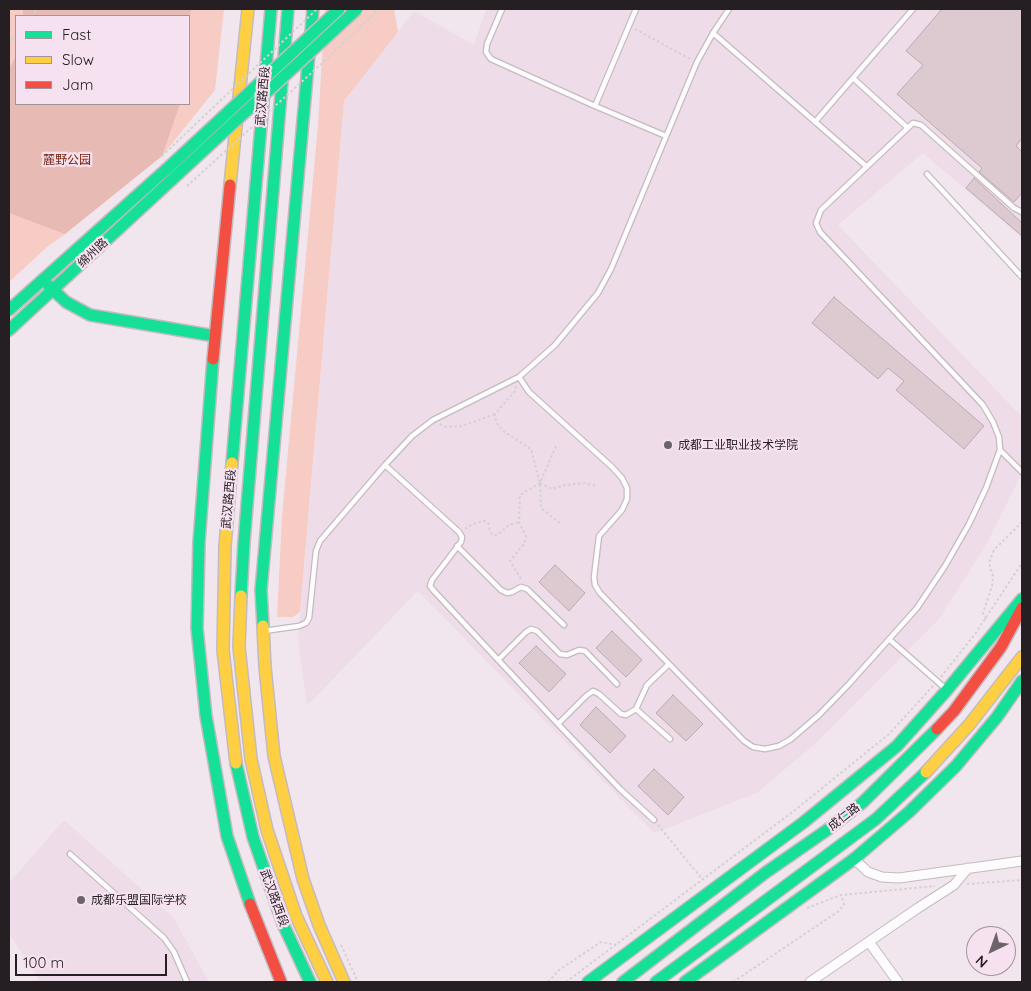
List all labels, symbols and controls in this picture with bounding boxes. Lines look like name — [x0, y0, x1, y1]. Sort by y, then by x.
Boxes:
legend — [15, 15, 190, 105]
text: Fast — [62, 25, 91, 44]
text: Slow — [62, 50, 94, 69]
street label: 武汉路西段 — [253, 65, 273, 127]
text: Jam — [62, 75, 93, 94]
park label: 麓野公园 — [43, 153, 91, 167]
street label: 绵州路 — [75, 235, 111, 271]
place label: 成都工业职业技术学院 — [678, 438, 798, 452]
marker: 成都工业职业技术学院 — [662, 439, 674, 451]
street label: 武汉路西段 — [219, 468, 239, 530]
street label: 成仁路 — [825, 800, 863, 834]
street label: 武汉路西段 — [257, 867, 291, 929]
place label: 成都乐盟国际学校 — [91, 893, 187, 907]
marker: 成都乐盟国际学校 — [75, 894, 87, 906]
north arrow — [966, 926, 1016, 976]
scale bar — [18, 944, 170, 976]
text: N — [972, 951, 991, 972]
text: 100 m — [23, 953, 64, 972]

